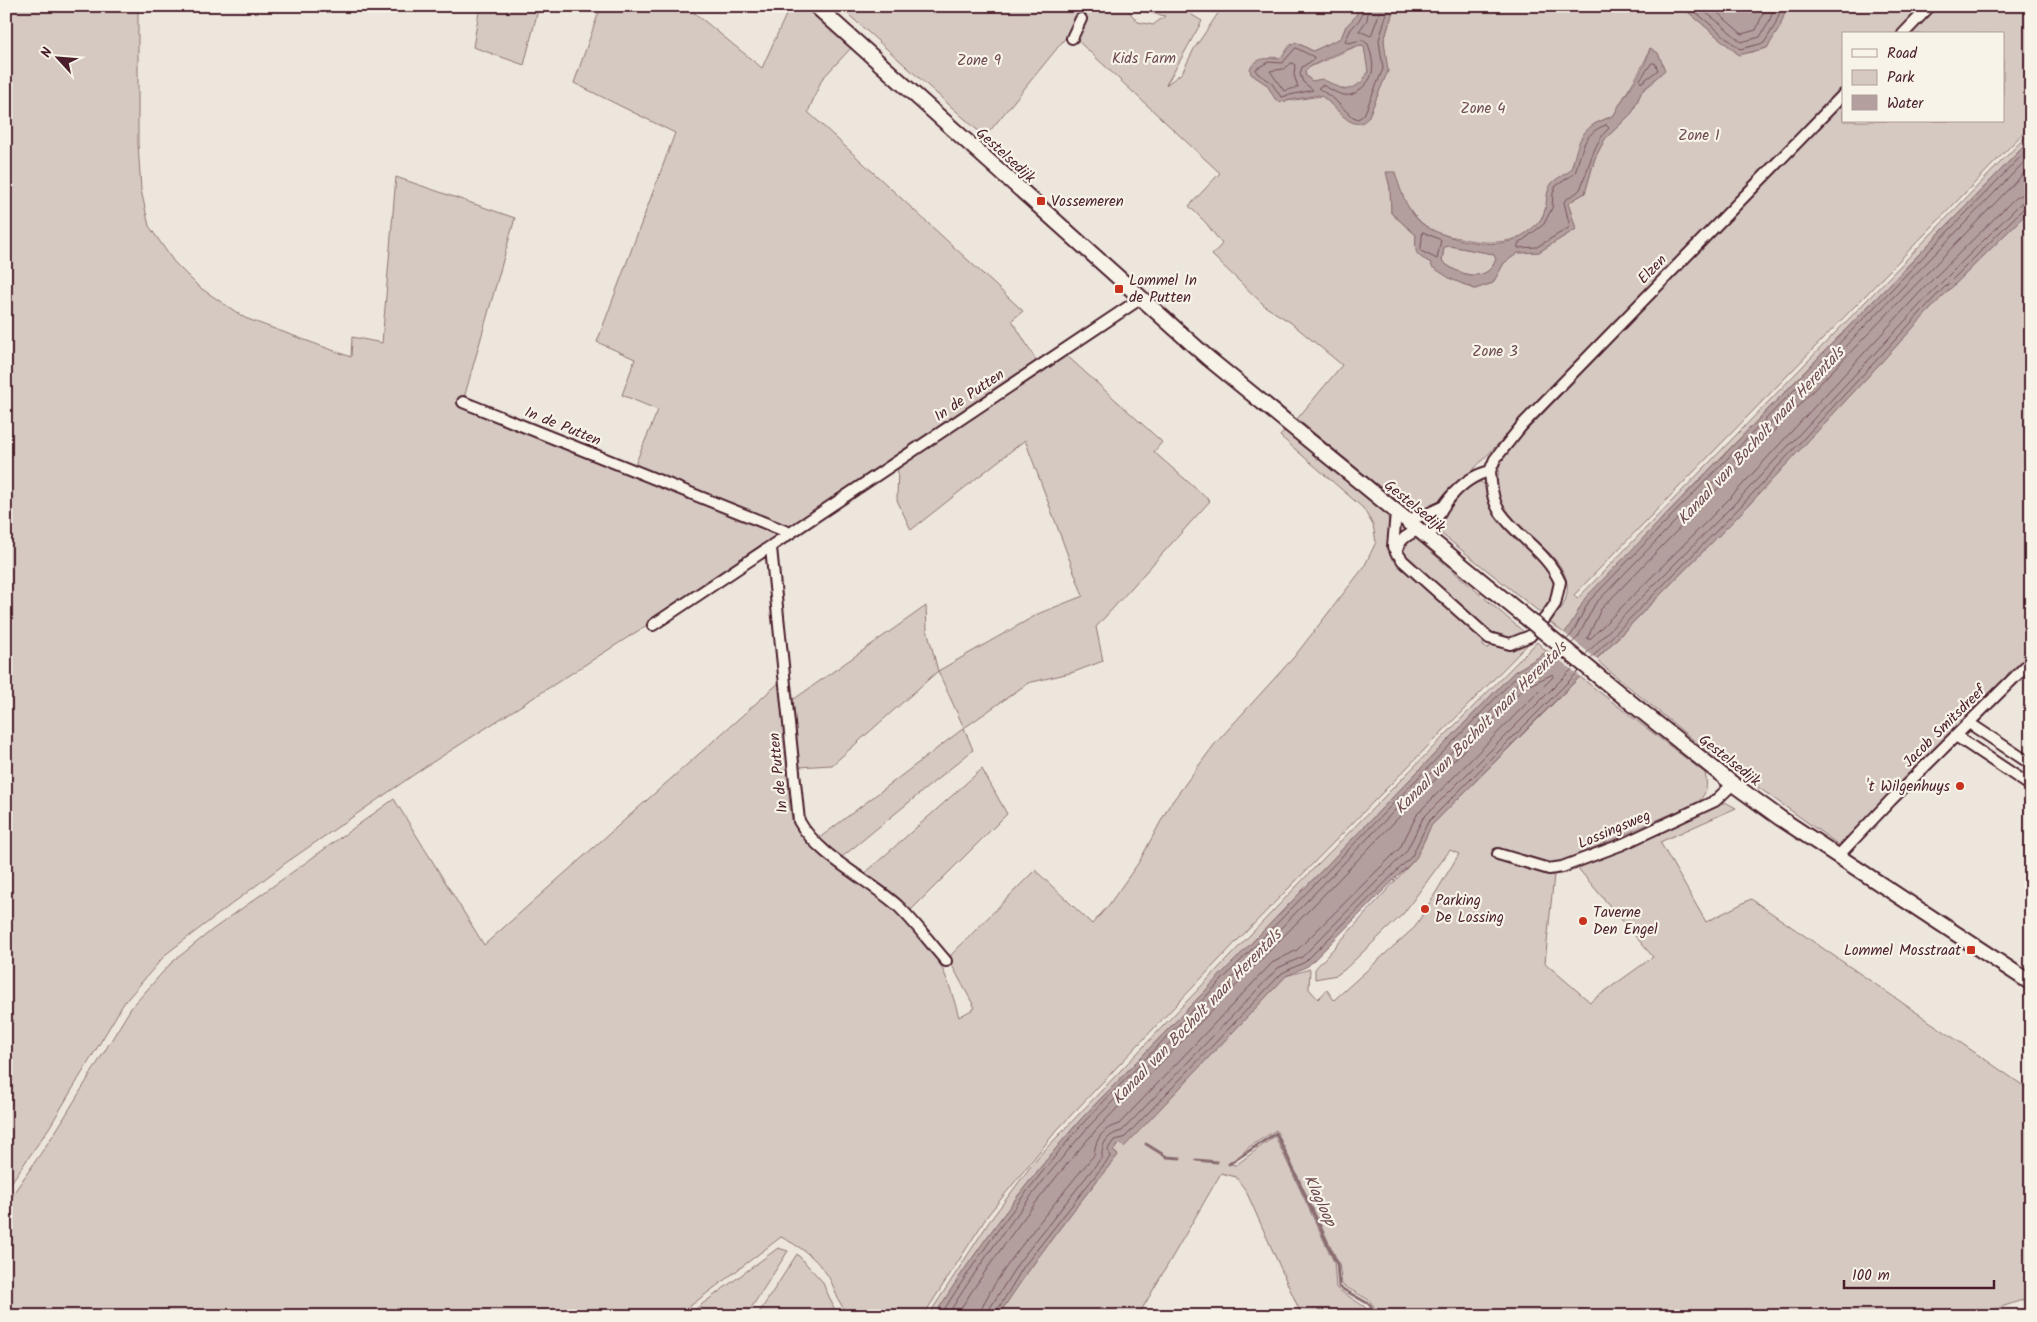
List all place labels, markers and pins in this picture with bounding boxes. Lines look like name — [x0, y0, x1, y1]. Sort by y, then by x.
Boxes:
place label: Vossemeren — [1051, 190, 1124, 214]
marker: Vossemeren — [1035, 195, 1047, 207]
place label: Lommel In de Putten — [1129, 269, 1197, 310]
marker: Lommel In de Putten — [1113, 283, 1125, 295]
place label: 't Wilgenhuys — [1866, 775, 1951, 799]
marker: 't Wilgenhuys — [1954, 780, 1966, 792]
place label: Parking De Lossing — [1435, 889, 1504, 930]
place label: Taverne Den Engel — [1593, 901, 1658, 942]
marker: Parking De Lossing — [1419, 903, 1431, 915]
marker: Taverne Den Engel — [1577, 915, 1589, 927]
place label: Lommel Mosstraat — [1844, 939, 1961, 963]
marker: Lommel Mosstraat — [1965, 944, 1977, 956]

